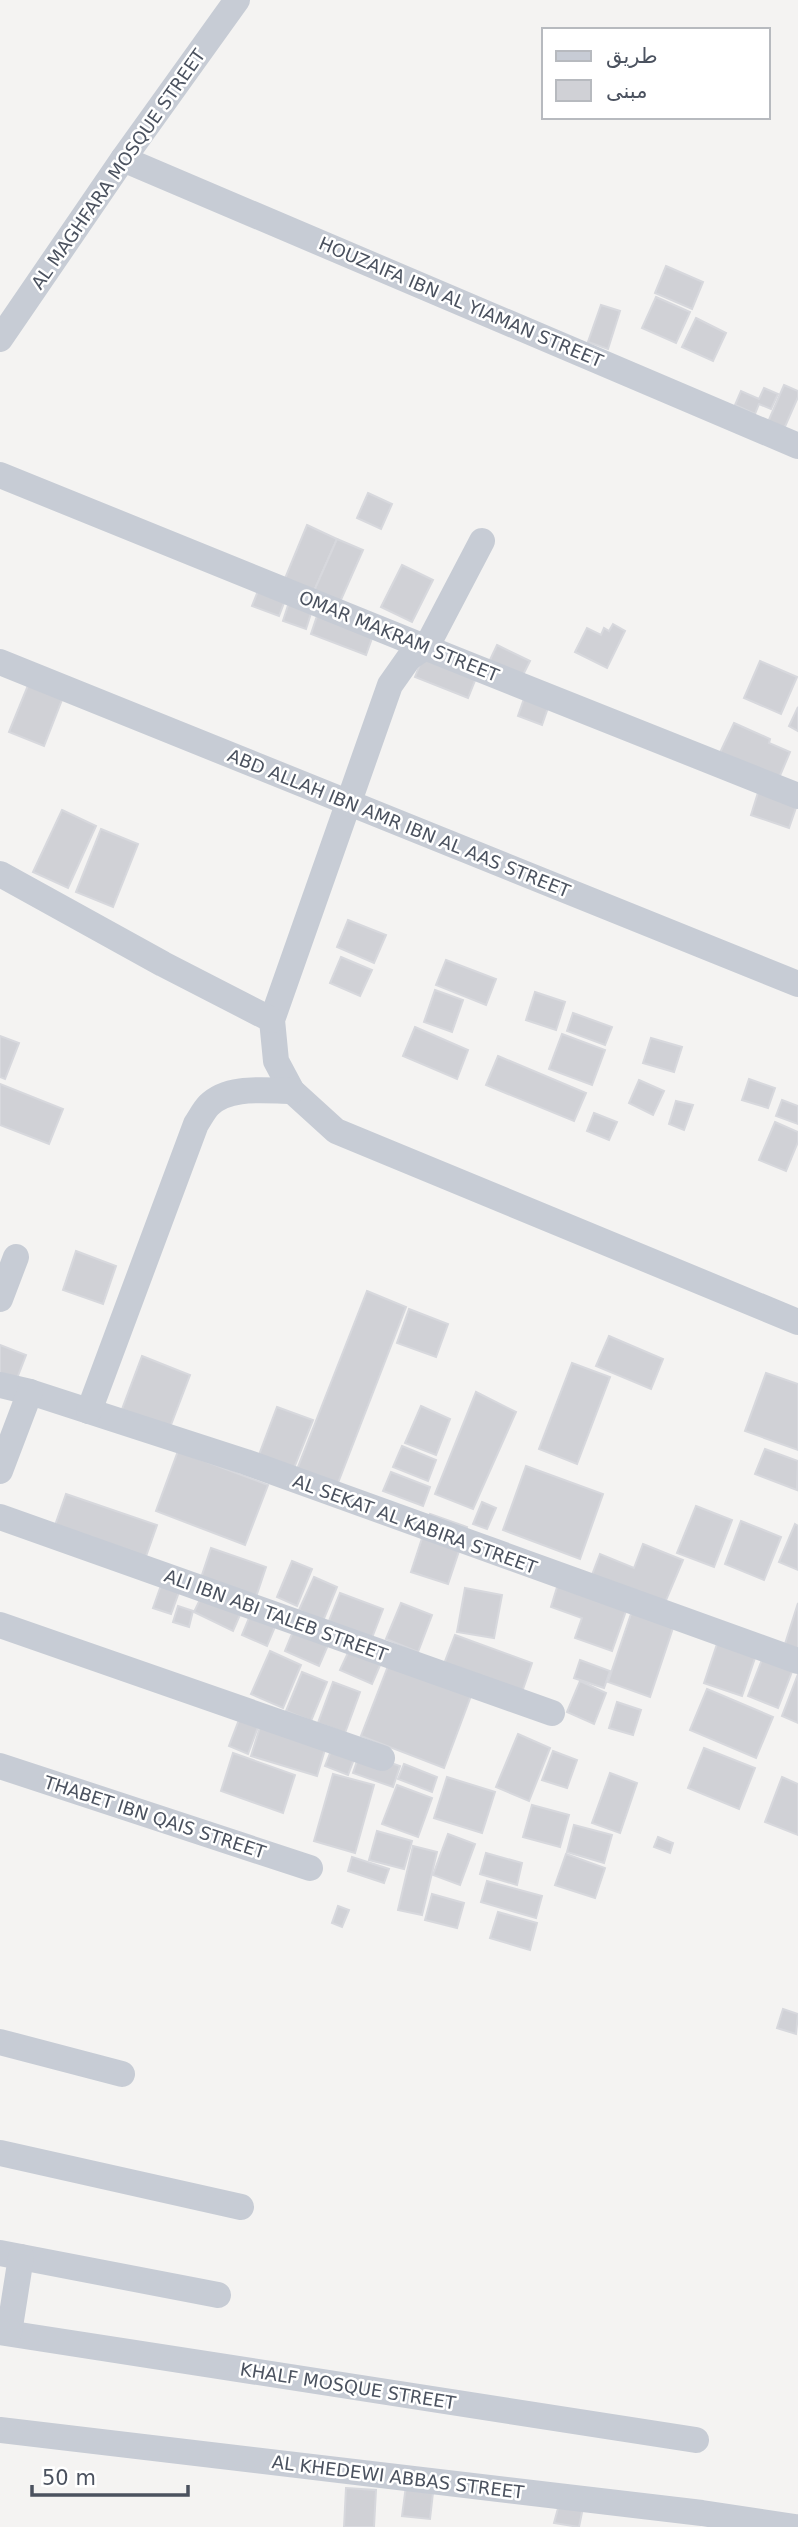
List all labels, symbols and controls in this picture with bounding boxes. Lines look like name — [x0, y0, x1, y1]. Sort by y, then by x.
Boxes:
legend — [542, 28, 770, 119]
street label: AL MAGHFARA MOSQUE STREET — [27, 44, 210, 293]
text: طريق — [606, 44, 658, 68]
text: مبنى — [606, 79, 647, 103]
street label: HOUZAIFA IBN AL YIAMAN STREET — [316, 232, 607, 372]
street label: OMAR MAKRAM STREET — [296, 586, 503, 686]
street label: ABD ALLAH IBN AMR IBN AL AAS STREET — [225, 744, 574, 902]
street label: AL SEKAT AL KABIRA STREET — [290, 1470, 541, 1578]
street label: ALI IBN ABI TALEB STREET — [162, 1565, 391, 1666]
street label: THABET IBN QAIS STREET — [41, 1771, 269, 1863]
street label: KHALF MOSQUE STREET — [239, 2359, 458, 2414]
street label: AL KHEDEWI ABBAS STREET — [271, 2451, 526, 2503]
scale bar — [32, 2454, 187, 2498]
text: 50 m — [42, 2466, 96, 2490]

